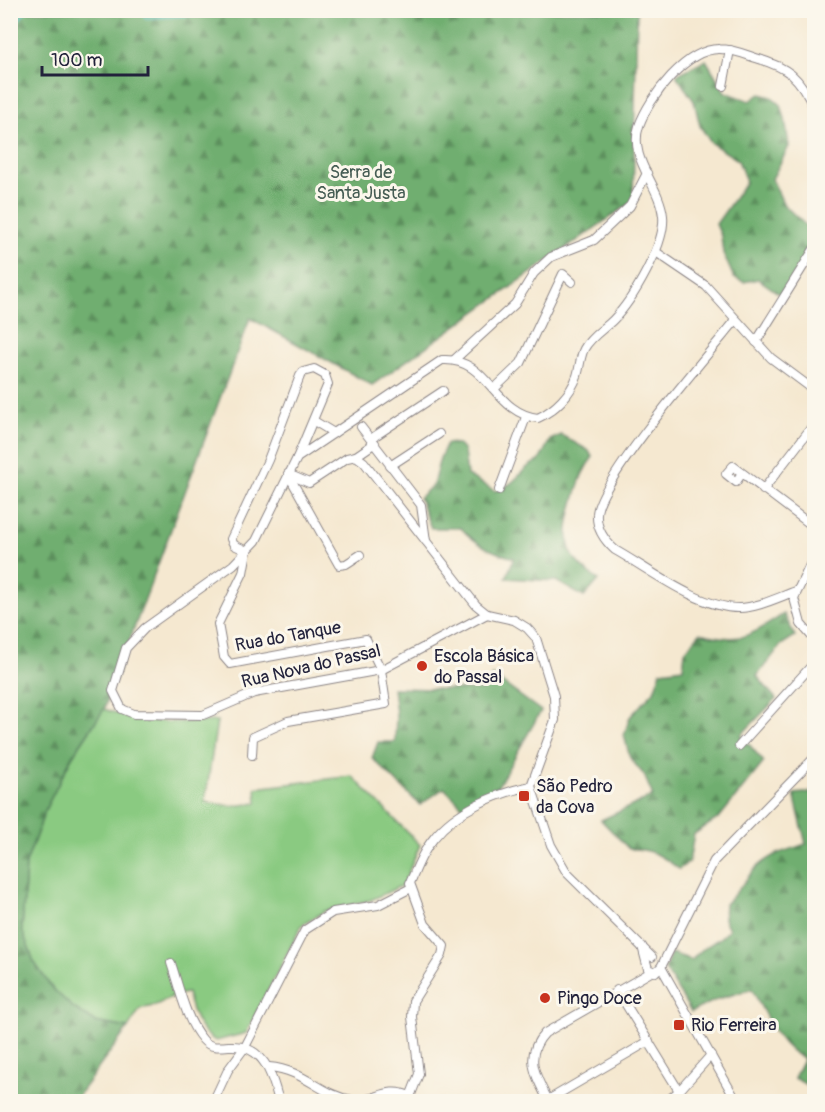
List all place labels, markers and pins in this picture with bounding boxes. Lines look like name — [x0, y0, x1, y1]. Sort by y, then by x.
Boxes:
place label: Escola Básica do Passal — [434, 645, 534, 689]
marker: Escola Básica do Passal — [415, 659, 429, 673]
place label: São Pedro da Cova — [536, 775, 613, 819]
marker: São Pedro da Cova — [517, 789, 531, 803]
place label: Pingo Doce — [557, 987, 642, 1010]
marker: Pingo Doce — [538, 991, 552, 1005]
place label: Rio Ferreira — [691, 1014, 777, 1037]
marker: Rio Ferreira — [672, 1018, 686, 1032]

